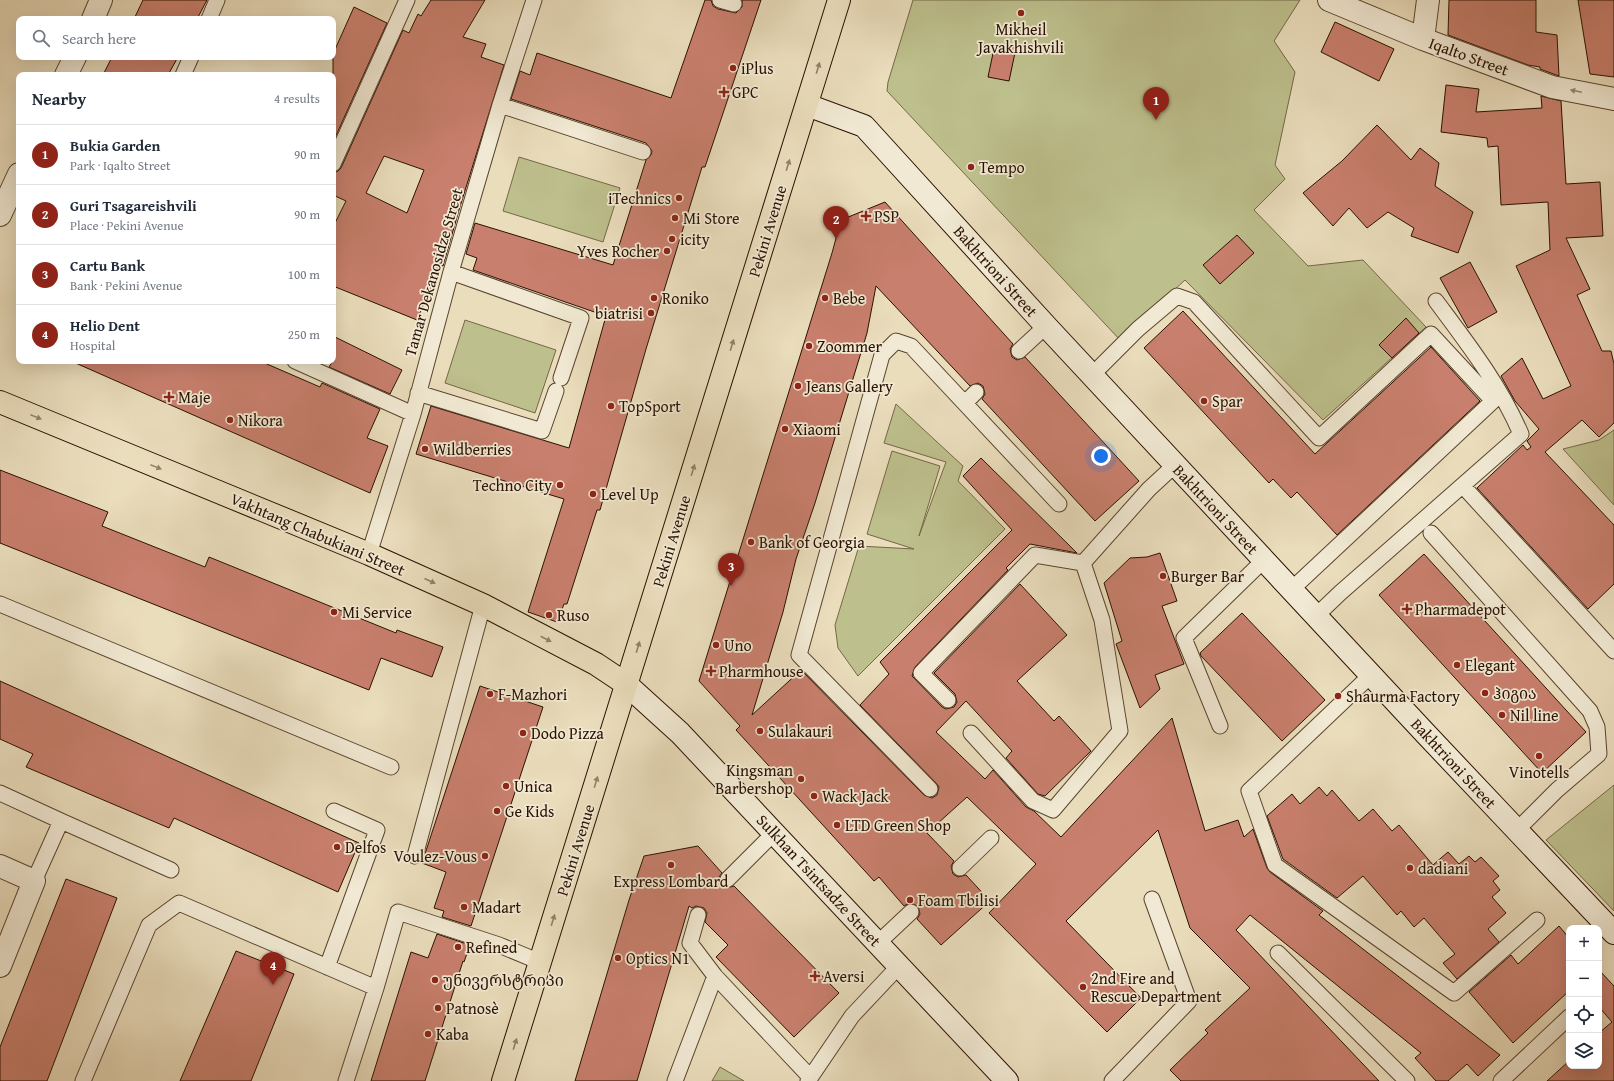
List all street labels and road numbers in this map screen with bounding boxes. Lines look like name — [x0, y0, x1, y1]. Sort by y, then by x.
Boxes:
street label: Iqalto Street — [1426, 30, 1513, 82]
street label: Pekini Avenue — [742, 182, 792, 280]
street label: Tamar Dekanosidze Street — [397, 184, 469, 359]
street label: Bakhtrioni Street — [948, 220, 1044, 322]
street label: Bakhtrioni Street — [1168, 458, 1265, 560]
street label: Vakhtang Chabukiani Street — [227, 486, 409, 582]
street label: Pekini Avenue — [646, 492, 696, 590]
street label: Bakhtrioni Street — [1406, 712, 1503, 814]
street label: Pekini Avenue — [550, 801, 600, 899]
street label: Sulkhan Tsintsadze Street — [751, 808, 887, 952]

